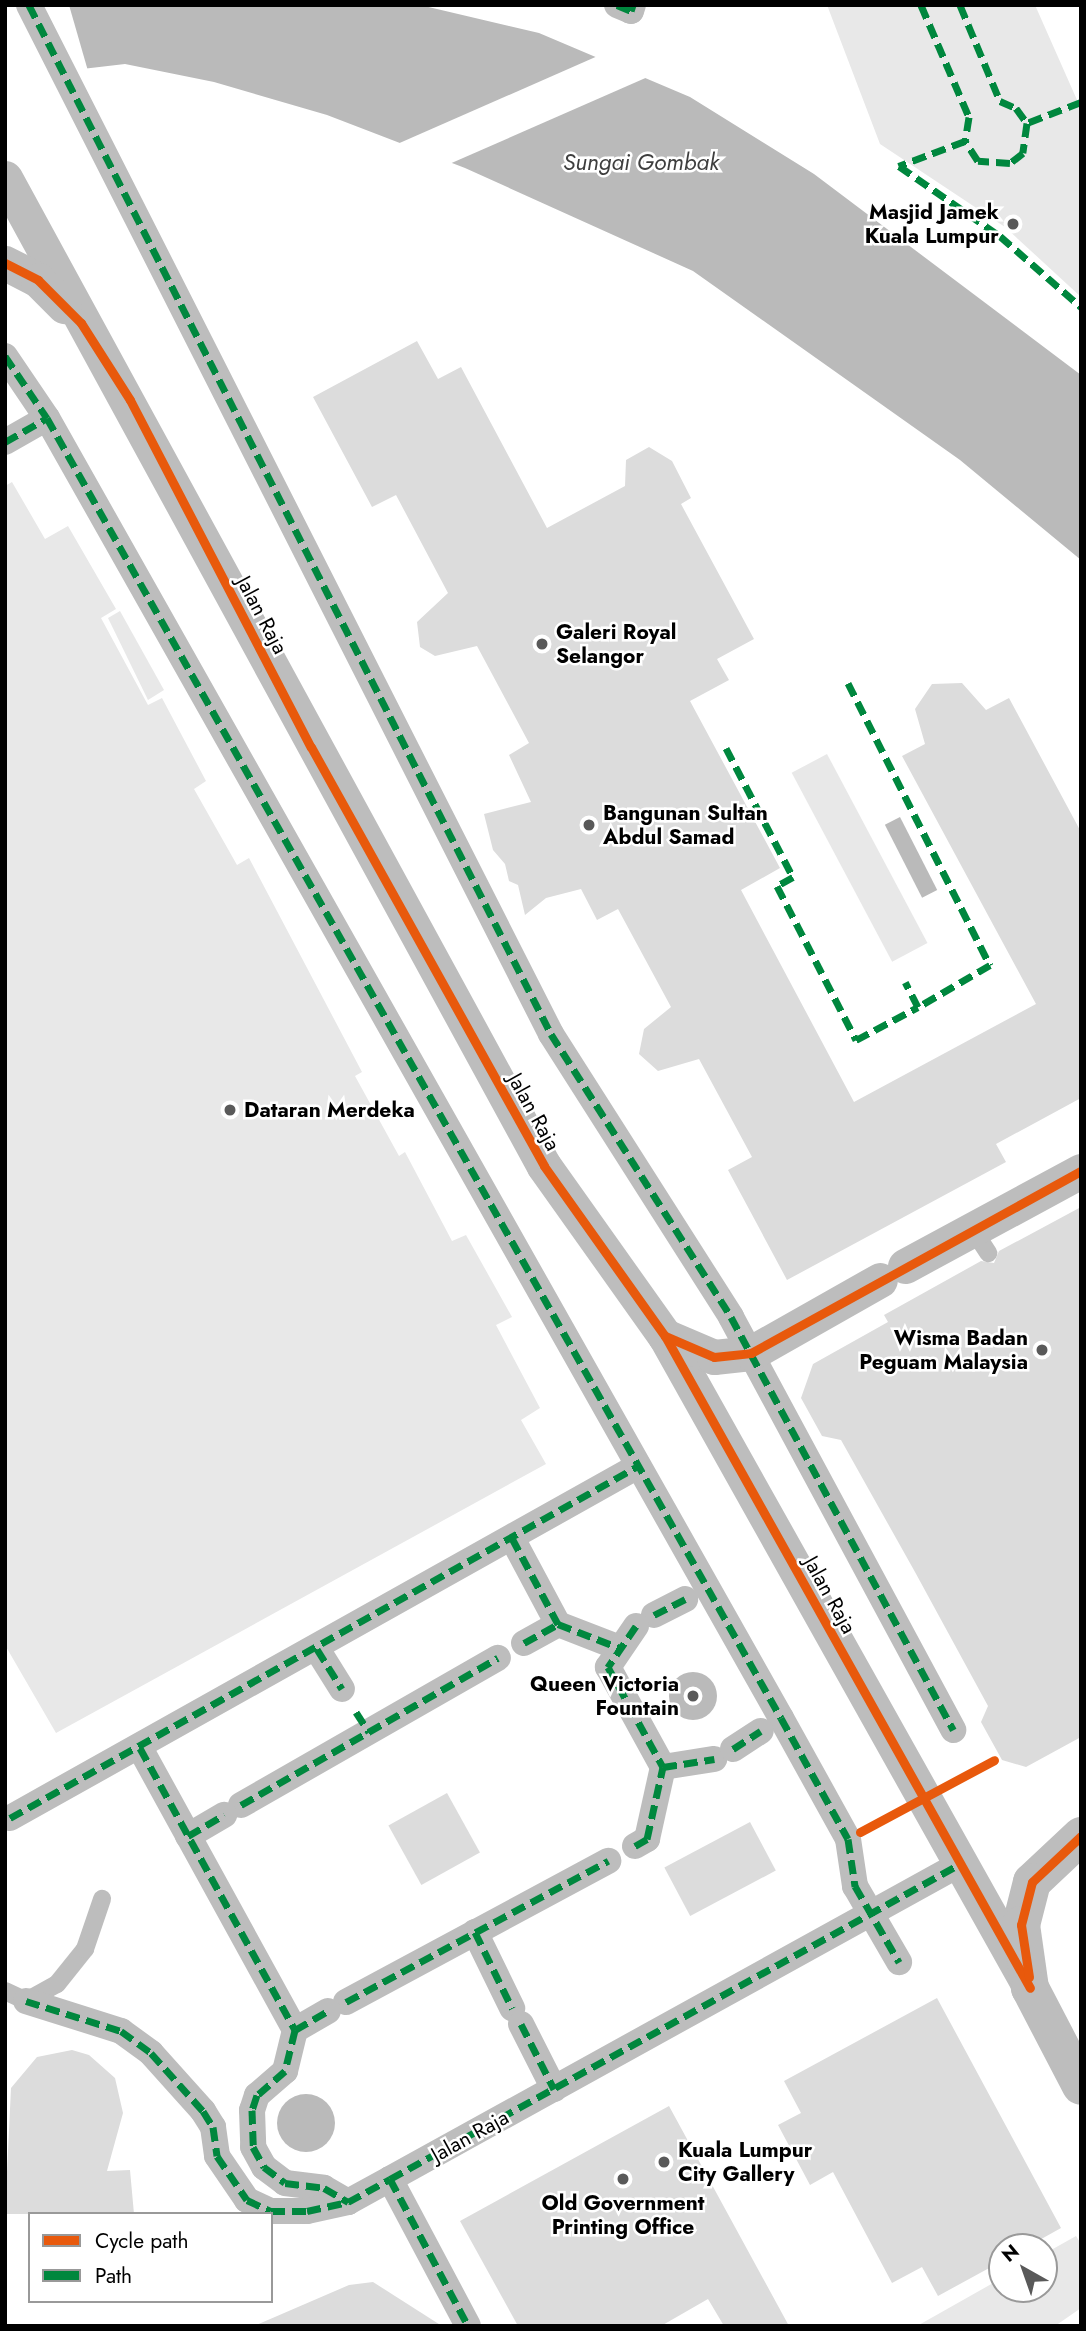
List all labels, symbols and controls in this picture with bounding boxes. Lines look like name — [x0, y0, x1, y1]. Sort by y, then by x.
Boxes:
water label: Sungai Gombak — [563, 148, 719, 176]
place label: Masjid Jamek Kuala Lumpur — [865, 199, 999, 249]
marker: Masjid Jamek Kuala Lumpur — [1005, 216, 1021, 232]
street label: Jalan Raja — [231, 572, 293, 658]
place label: Galeri Royal Selangor — [556, 619, 676, 669]
marker: Galeri Royal Selangor — [534, 636, 550, 652]
place label: Bangunan Sultan Abdul Samad — [603, 800, 768, 850]
marker: Bangunan Sultan Abdul Samad — [581, 817, 597, 833]
street label: Jalan Raja — [502, 1069, 566, 1155]
place label: Dataran Merdeka — [244, 1097, 415, 1123]
marker: Dataran Merdeka — [222, 1102, 238, 1118]
place label: Wisma Badan Peguam Malaysia — [859, 1325, 1028, 1375]
marker: Wisma Badan Peguam Malaysia — [1034, 1342, 1050, 1358]
street label: Jalan Raja — [798, 1552, 862, 1638]
place label: Queen Victoria Fountain — [530, 1671, 679, 1721]
marker: Queen Victoria Fountain — [685, 1688, 701, 1704]
street label: Jalan Raja — [427, 2104, 513, 2168]
place label: Kuala Lumpur City Gallery — [678, 2137, 812, 2187]
marker: Kuala Lumpur City Gallery — [656, 2154, 672, 2170]
marker: Old Government Printing Office — [615, 2171, 631, 2187]
place label: Old Government Printing Office — [542, 2190, 704, 2240]
legend — [28, 2212, 273, 2303]
text: Cycle path — [95, 2226, 188, 2256]
north arrow — [988, 2233, 1058, 2303]
text: N — [996, 2238, 1025, 2268]
text: Path — [95, 2261, 132, 2291]

